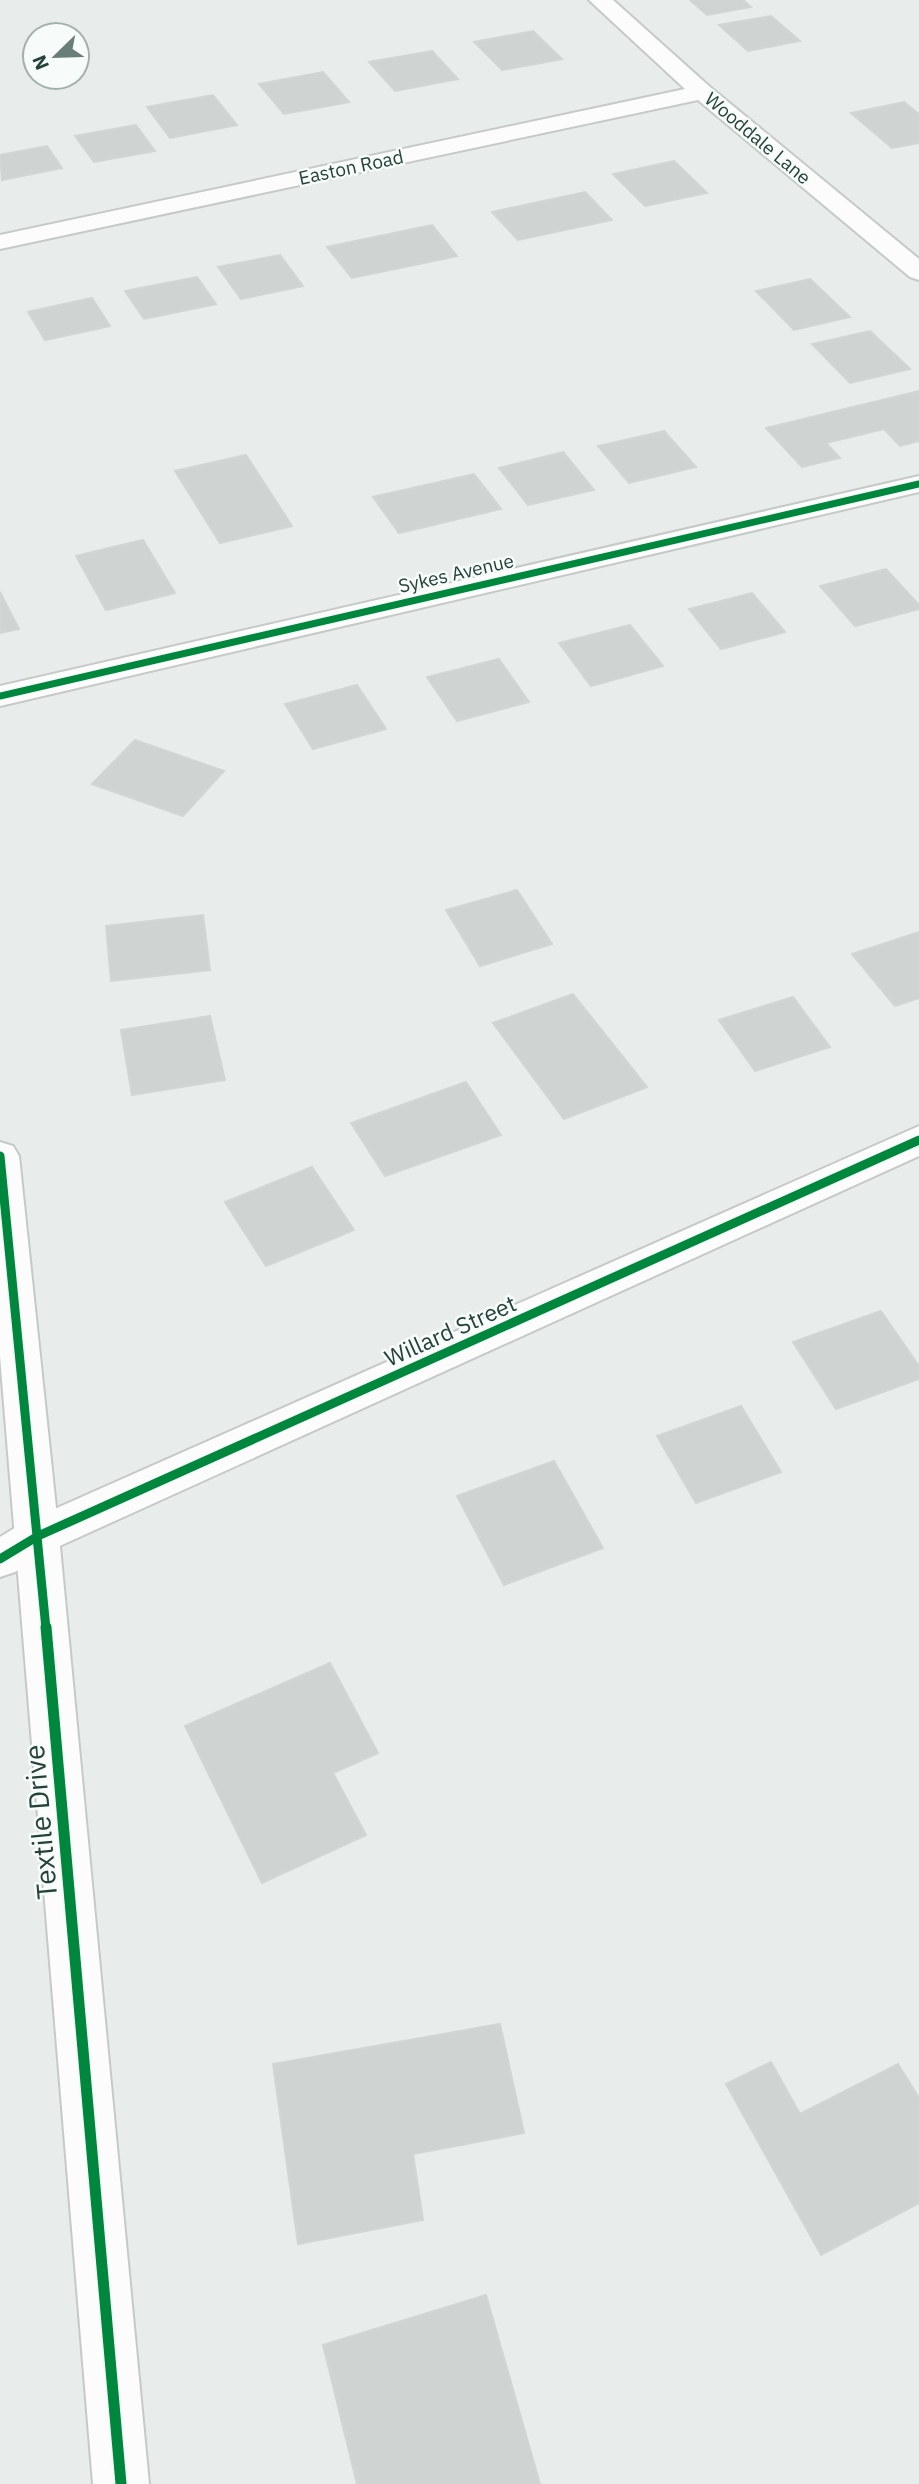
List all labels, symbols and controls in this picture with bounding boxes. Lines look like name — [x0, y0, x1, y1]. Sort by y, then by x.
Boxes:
north arrow — [21, 21, 91, 91]
text: N — [27, 52, 54, 74]
street label: Wooddale Lane — [700, 87, 816, 189]
street label: Easton Road — [296, 144, 406, 190]
street label: Sykes Avenue — [396, 548, 516, 598]
street label: Willard Street — [379, 1288, 521, 1372]
street label: Textile Drive — [15, 1743, 65, 1901]

